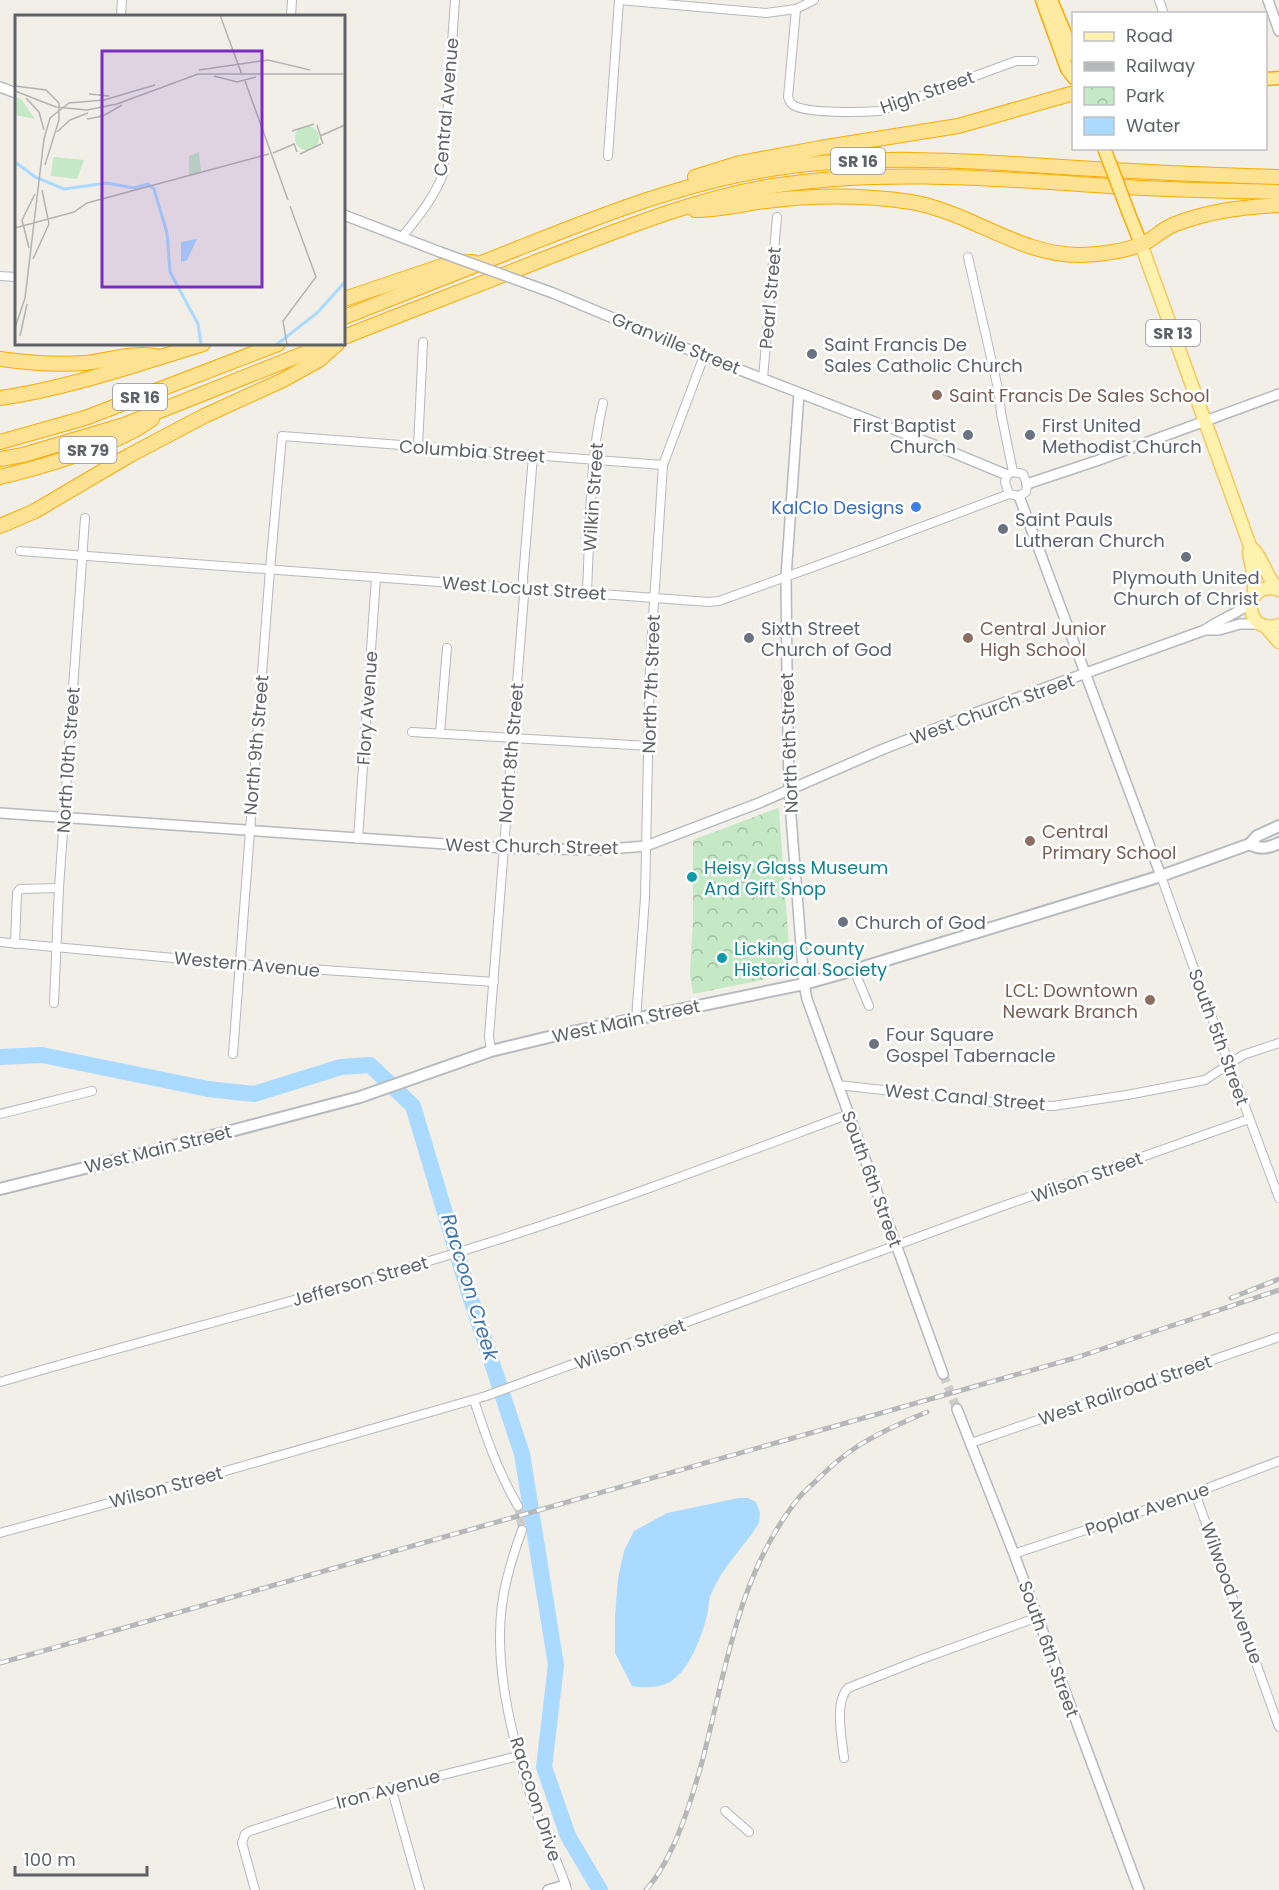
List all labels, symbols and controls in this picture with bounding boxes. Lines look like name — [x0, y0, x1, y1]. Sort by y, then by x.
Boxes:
legend — [1072, 12, 1267, 150]
inset map — [15, 15, 345, 345]
text: Road — [1126, 23, 1173, 48]
street label: Central Avenue — [427, 37, 465, 177]
text: Railway — [1126, 53, 1195, 78]
street label: High Street — [877, 64, 977, 120]
text: Park — [1126, 83, 1165, 108]
text: Water — [1126, 113, 1180, 138]
road number: SR 16 — [831, 148, 885, 174]
street label: Pearl Street — [753, 246, 787, 350]
street label: Granville Street — [608, 306, 744, 380]
road number: SR 13 — [1146, 320, 1200, 346]
place label: Saint Francis De Sales Catholic Church — [824, 332, 1023, 378]
marker: Saint Francis De Sales Catholic Church — [805, 347, 819, 361]
place label: Saint Francis De Sales School — [949, 383, 1210, 408]
road number: SR 16 — [113, 384, 167, 410]
marker: Saint Francis De Sales School — [930, 388, 944, 402]
place label: First Baptist Church — [853, 413, 956, 459]
place label: First United Methodist Church — [1042, 413, 1202, 459]
marker: First Baptist Church — [961, 428, 975, 442]
marker: First United Methodist Church — [1023, 428, 1037, 442]
street label: Columbia Street — [398, 433, 546, 469]
road number: SR 79 — [60, 437, 116, 463]
street label: Wilkin Street — [577, 442, 609, 552]
place label: KalClo Designs — [771, 495, 904, 520]
marker: KalClo Designs — [909, 500, 923, 514]
place label: Saint Pauls Lutheran Church — [1015, 507, 1165, 553]
marker: Saint Pauls Lutheran Church — [996, 522, 1010, 536]
marker: Plymouth United Church of Christ — [1179, 550, 1193, 564]
place label: Plymouth United Church of Christ — [1112, 565, 1260, 611]
street label: West Locust Street — [441, 570, 607, 606]
street label: North 7th Street — [636, 614, 666, 754]
place label: Sixth Street Church of God — [761, 616, 892, 662]
place label: Central Junior High School — [980, 616, 1107, 662]
marker: Sixth Street Church of God — [742, 631, 756, 645]
marker: Central Junior High School — [961, 631, 975, 645]
street label: Flory Avenue — [351, 650, 383, 766]
street label: West Church Street — [906, 668, 1078, 750]
street label: North 6th Street — [774, 672, 804, 814]
street label: North 9th Street — [237, 674, 275, 816]
street label: North 8th Street — [492, 682, 530, 824]
street label: North 10th Street — [50, 686, 86, 834]
place label: Central Primary School — [1042, 819, 1176, 865]
street label: West Church Street — [445, 832, 619, 860]
marker: Central Primary School — [1023, 834, 1037, 848]
place label: Heisy Glass Museum And Gift Shop — [704, 855, 888, 901]
marker: Heisy Glass Museum And Gift Shop — [685, 870, 699, 884]
place label: Church of God — [855, 910, 986, 935]
marker: Church of God — [836, 915, 850, 929]
place label: Licking County Historical Society — [734, 936, 887, 982]
street label: Western Avenue — [173, 945, 321, 983]
marker: Licking County Historical Society — [715, 951, 729, 965]
street label: South 5th Street — [1183, 965, 1255, 1109]
place label: LCL: Downtown Newark Branch — [1003, 978, 1138, 1024]
street label: West Main Street — [550, 993, 702, 1049]
marker: LCL: Downtown Newark Branch — [1143, 993, 1157, 1007]
place label: Four Square Gospel Tabernacle — [886, 1022, 1056, 1068]
marker: Four Square Gospel Tabernacle — [867, 1037, 881, 1051]
street label: West Canal Street — [884, 1078, 1046, 1116]
street label: South 6th Street — [836, 1107, 908, 1251]
street label: West Main Street — [82, 1119, 234, 1179]
street label: Wilson Street — [1028, 1145, 1146, 1209]
water label: Raccoon Creek — [434, 1210, 506, 1366]
street label: Jefferson Street — [289, 1250, 431, 1312]
street label: Wilson Street — [571, 1312, 689, 1376]
street label: West Railroad Street — [1035, 1349, 1215, 1431]
street label: Wilson Street — [107, 1460, 225, 1514]
street label: Poplar Avenue — [1082, 1476, 1212, 1542]
street label: Wilwood Avenue — [1195, 1519, 1269, 1667]
street label: South 6th Street — [1013, 1577, 1085, 1721]
street label: Raccoon Drive — [504, 1734, 568, 1864]
street label: Iron Avenue — [333, 1763, 443, 1815]
scale bar — [15, 1839, 147, 1877]
text: 100 m — [24, 1847, 76, 1872]

